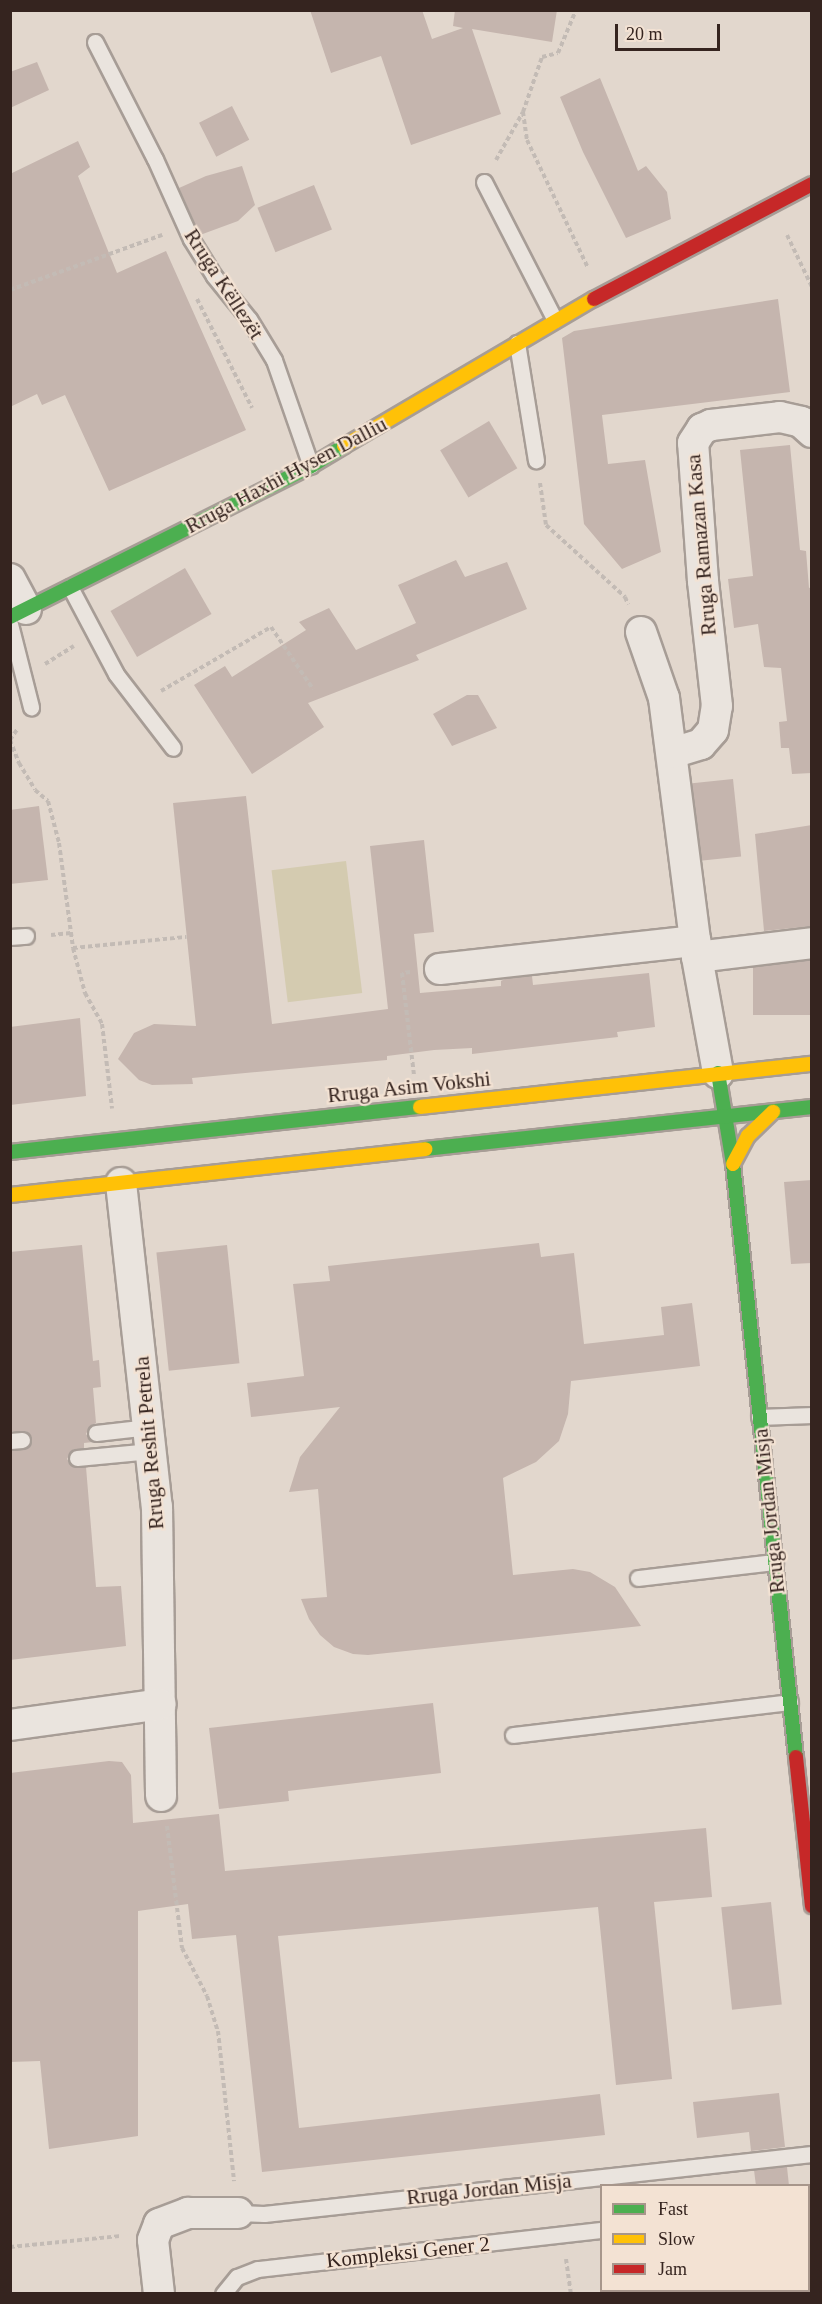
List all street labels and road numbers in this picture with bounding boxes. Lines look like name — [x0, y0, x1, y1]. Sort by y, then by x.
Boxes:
street label: Rruga Këllezët — [179, 224, 269, 344]
street label: Rruga Haxhi Hysen Dalliu — [181, 411, 391, 539]
street label: Rruga Ramazan Kasa — [681, 453, 721, 637]
street label: Rruga Asim Vokshi — [325, 1066, 493, 1108]
street label: Rruga Reshit Petrela — [129, 1355, 169, 1531]
street label: Rruga Jordan Misja — [748, 1427, 790, 1595]
street label: Rruga Jordan Misja — [405, 2168, 573, 2210]
street label: Kompleksi Gener 2 — [325, 2231, 491, 2273]

